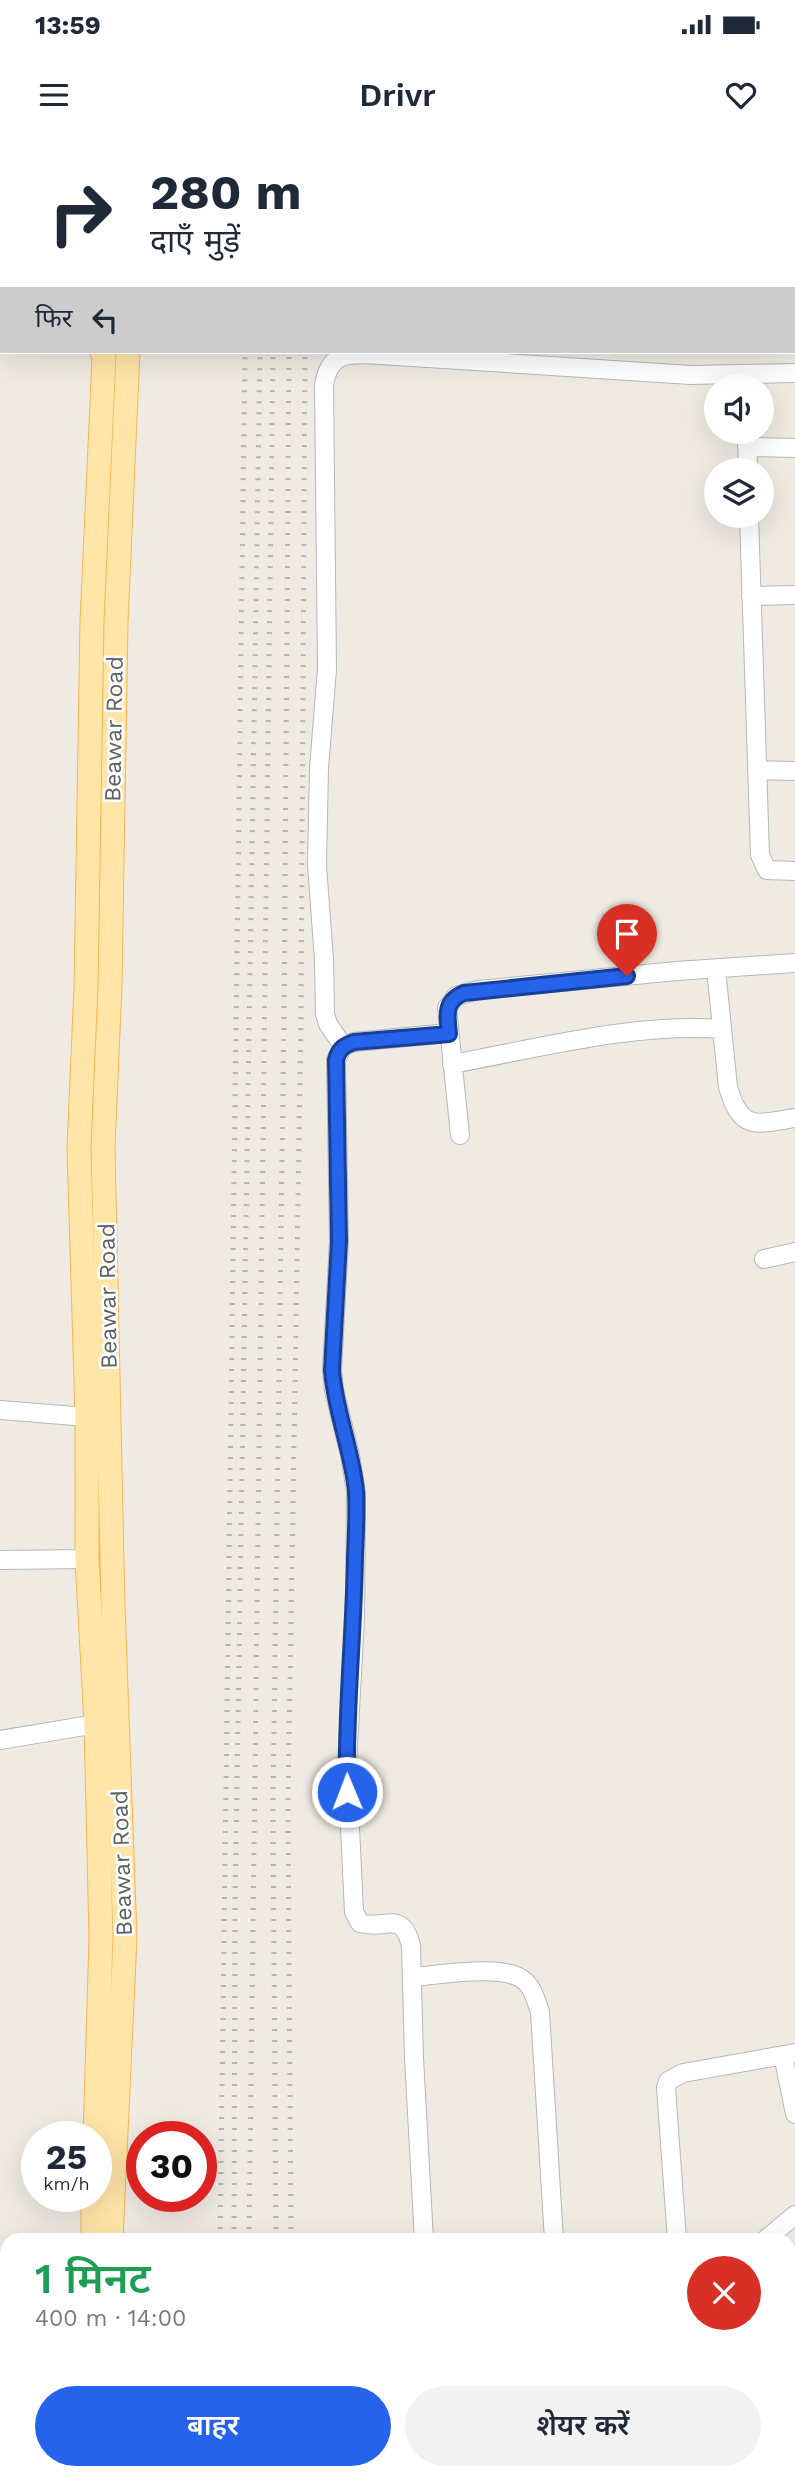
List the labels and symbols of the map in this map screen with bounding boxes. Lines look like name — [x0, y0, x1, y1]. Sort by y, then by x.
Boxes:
street label: Beawar Road — [99, 656, 129, 802]
pin — [597, 904, 657, 976]
street label: Beawar Road — [93, 1223, 123, 1369]
position arrow — [310, 1755, 384, 1829]
street label: Beawar Road — [106, 1790, 138, 1936]
speed limit sign: 30 — [126, 2121, 217, 2212]

